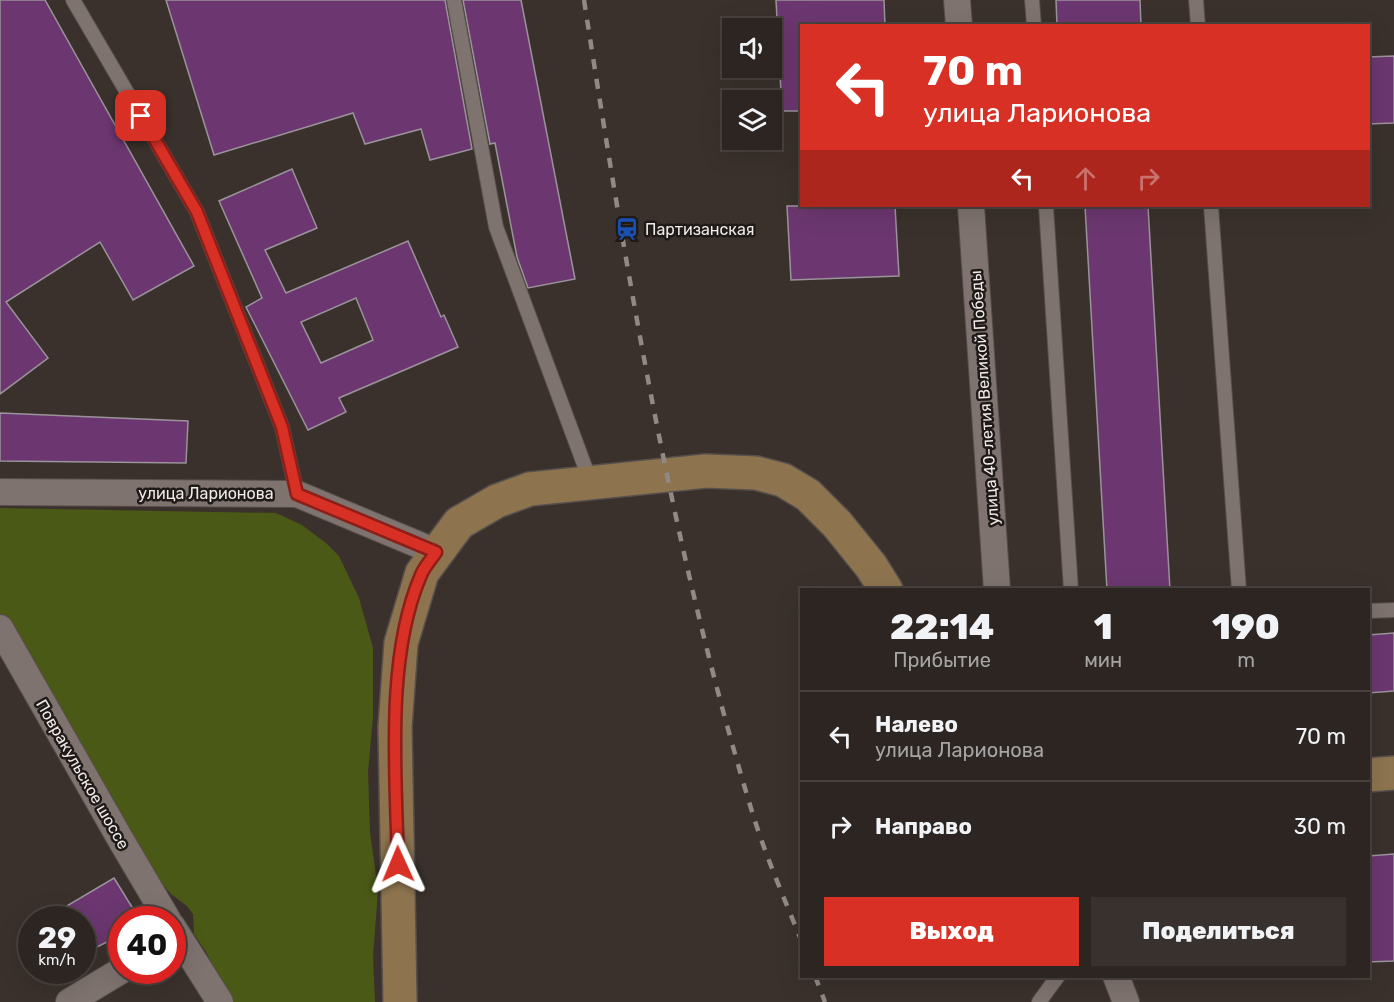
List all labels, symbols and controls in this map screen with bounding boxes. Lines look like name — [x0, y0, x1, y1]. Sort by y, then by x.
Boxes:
map controls — [722, 18, 782, 150]
button: sound — [722, 18, 782, 78]
text: 70 m — [923, 46, 1023, 96]
icon: left — [824, 48, 902, 126]
pin — [115, 90, 166, 141]
button: layers — [722, 90, 782, 150]
text: улица Ларионова — [923, 97, 1151, 129]
icon: arrive — [124, 99, 157, 132]
icon: left — [1006, 162, 1039, 195]
icon: ahead — [1069, 162, 1102, 195]
icon: right — [1132, 162, 1165, 195]
station icon: Партизанская — [614, 216, 640, 242]
place label: Партизанская — [645, 220, 754, 239]
street label: улица 40-летия Великой Победы — [966, 270, 1003, 526]
street label: улица Ларионова — [138, 484, 274, 503]
text: 22:14 — [890, 605, 994, 648]
text: 1 — [1094, 605, 1113, 648]
text: 190 — [1212, 605, 1280, 648]
text: Прибытие — [893, 648, 991, 672]
text: мин — [1084, 648, 1122, 672]
text: m — [1237, 648, 1255, 672]
street label: Повракульское шоссе — [32, 696, 133, 852]
text: Налево — [875, 711, 958, 738]
icon: left — [824, 720, 857, 753]
text: 70 m — [1296, 723, 1346, 750]
text: улица Ларионова — [875, 738, 1044, 762]
icon: right — [824, 810, 857, 843]
text: Направо — [875, 813, 972, 840]
text: 30 m — [1294, 813, 1346, 840]
position arrow — [366, 832, 430, 896]
button: Выход — [824, 897, 1079, 966]
button: Поделиться — [1091, 897, 1346, 966]
speed limit sign: 40 — [108, 906, 186, 984]
text: 29 — [38, 920, 76, 956]
text: km/h — [38, 951, 76, 969]

